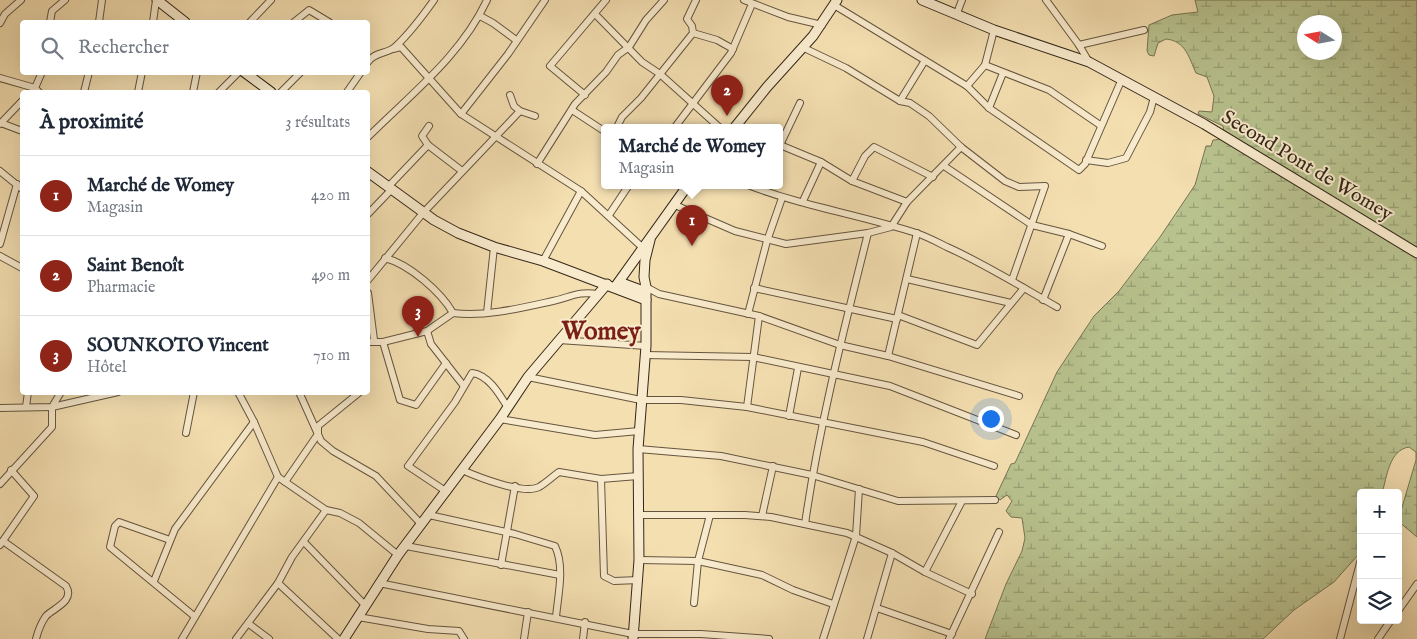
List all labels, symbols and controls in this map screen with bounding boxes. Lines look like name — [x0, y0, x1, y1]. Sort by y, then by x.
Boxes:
north arrow — [1297, 15, 1342, 60]
search box — [20, 20, 370, 75]
icon: search — [38, 34, 66, 62]
text: Rechercher — [78, 36, 169, 60]
pin: 2 — [711, 75, 743, 116]
street label: Second Pont de Womey — [1217, 105, 1397, 227]
text: À proximité — [40, 109, 143, 136]
text: 3 résultats — [285, 113, 350, 133]
popup — [601, 124, 783, 189]
text: Marché de Womey — [618, 135, 766, 159]
text: Magasin — [618, 159, 674, 179]
text: Marché de Womey — [87, 174, 234, 198]
text: 1 — [53, 186, 59, 206]
text: 420 m — [311, 186, 350, 206]
text: Magasin — [87, 198, 143, 218]
pin: 1 — [676, 205, 708, 246]
text: Saint Benoît — [87, 254, 184, 278]
text: 2 — [52, 266, 60, 286]
text: 490 m — [311, 266, 350, 286]
text: Pharmacie — [87, 278, 155, 298]
pin: 3 — [402, 296, 434, 337]
district label: Womey — [560, 316, 641, 348]
text: SOUNKOTO Vincent — [87, 334, 269, 358]
text: 3 — [53, 346, 59, 366]
text: 710 m — [313, 346, 350, 366]
text: Hôtel — [87, 358, 126, 378]
your location — [978, 406, 1004, 432]
map controls — [1357, 489, 1402, 624]
button: + — [1357, 489, 1402, 534]
button: − — [1357, 534, 1402, 579]
button: layers — [1357, 579, 1402, 624]

